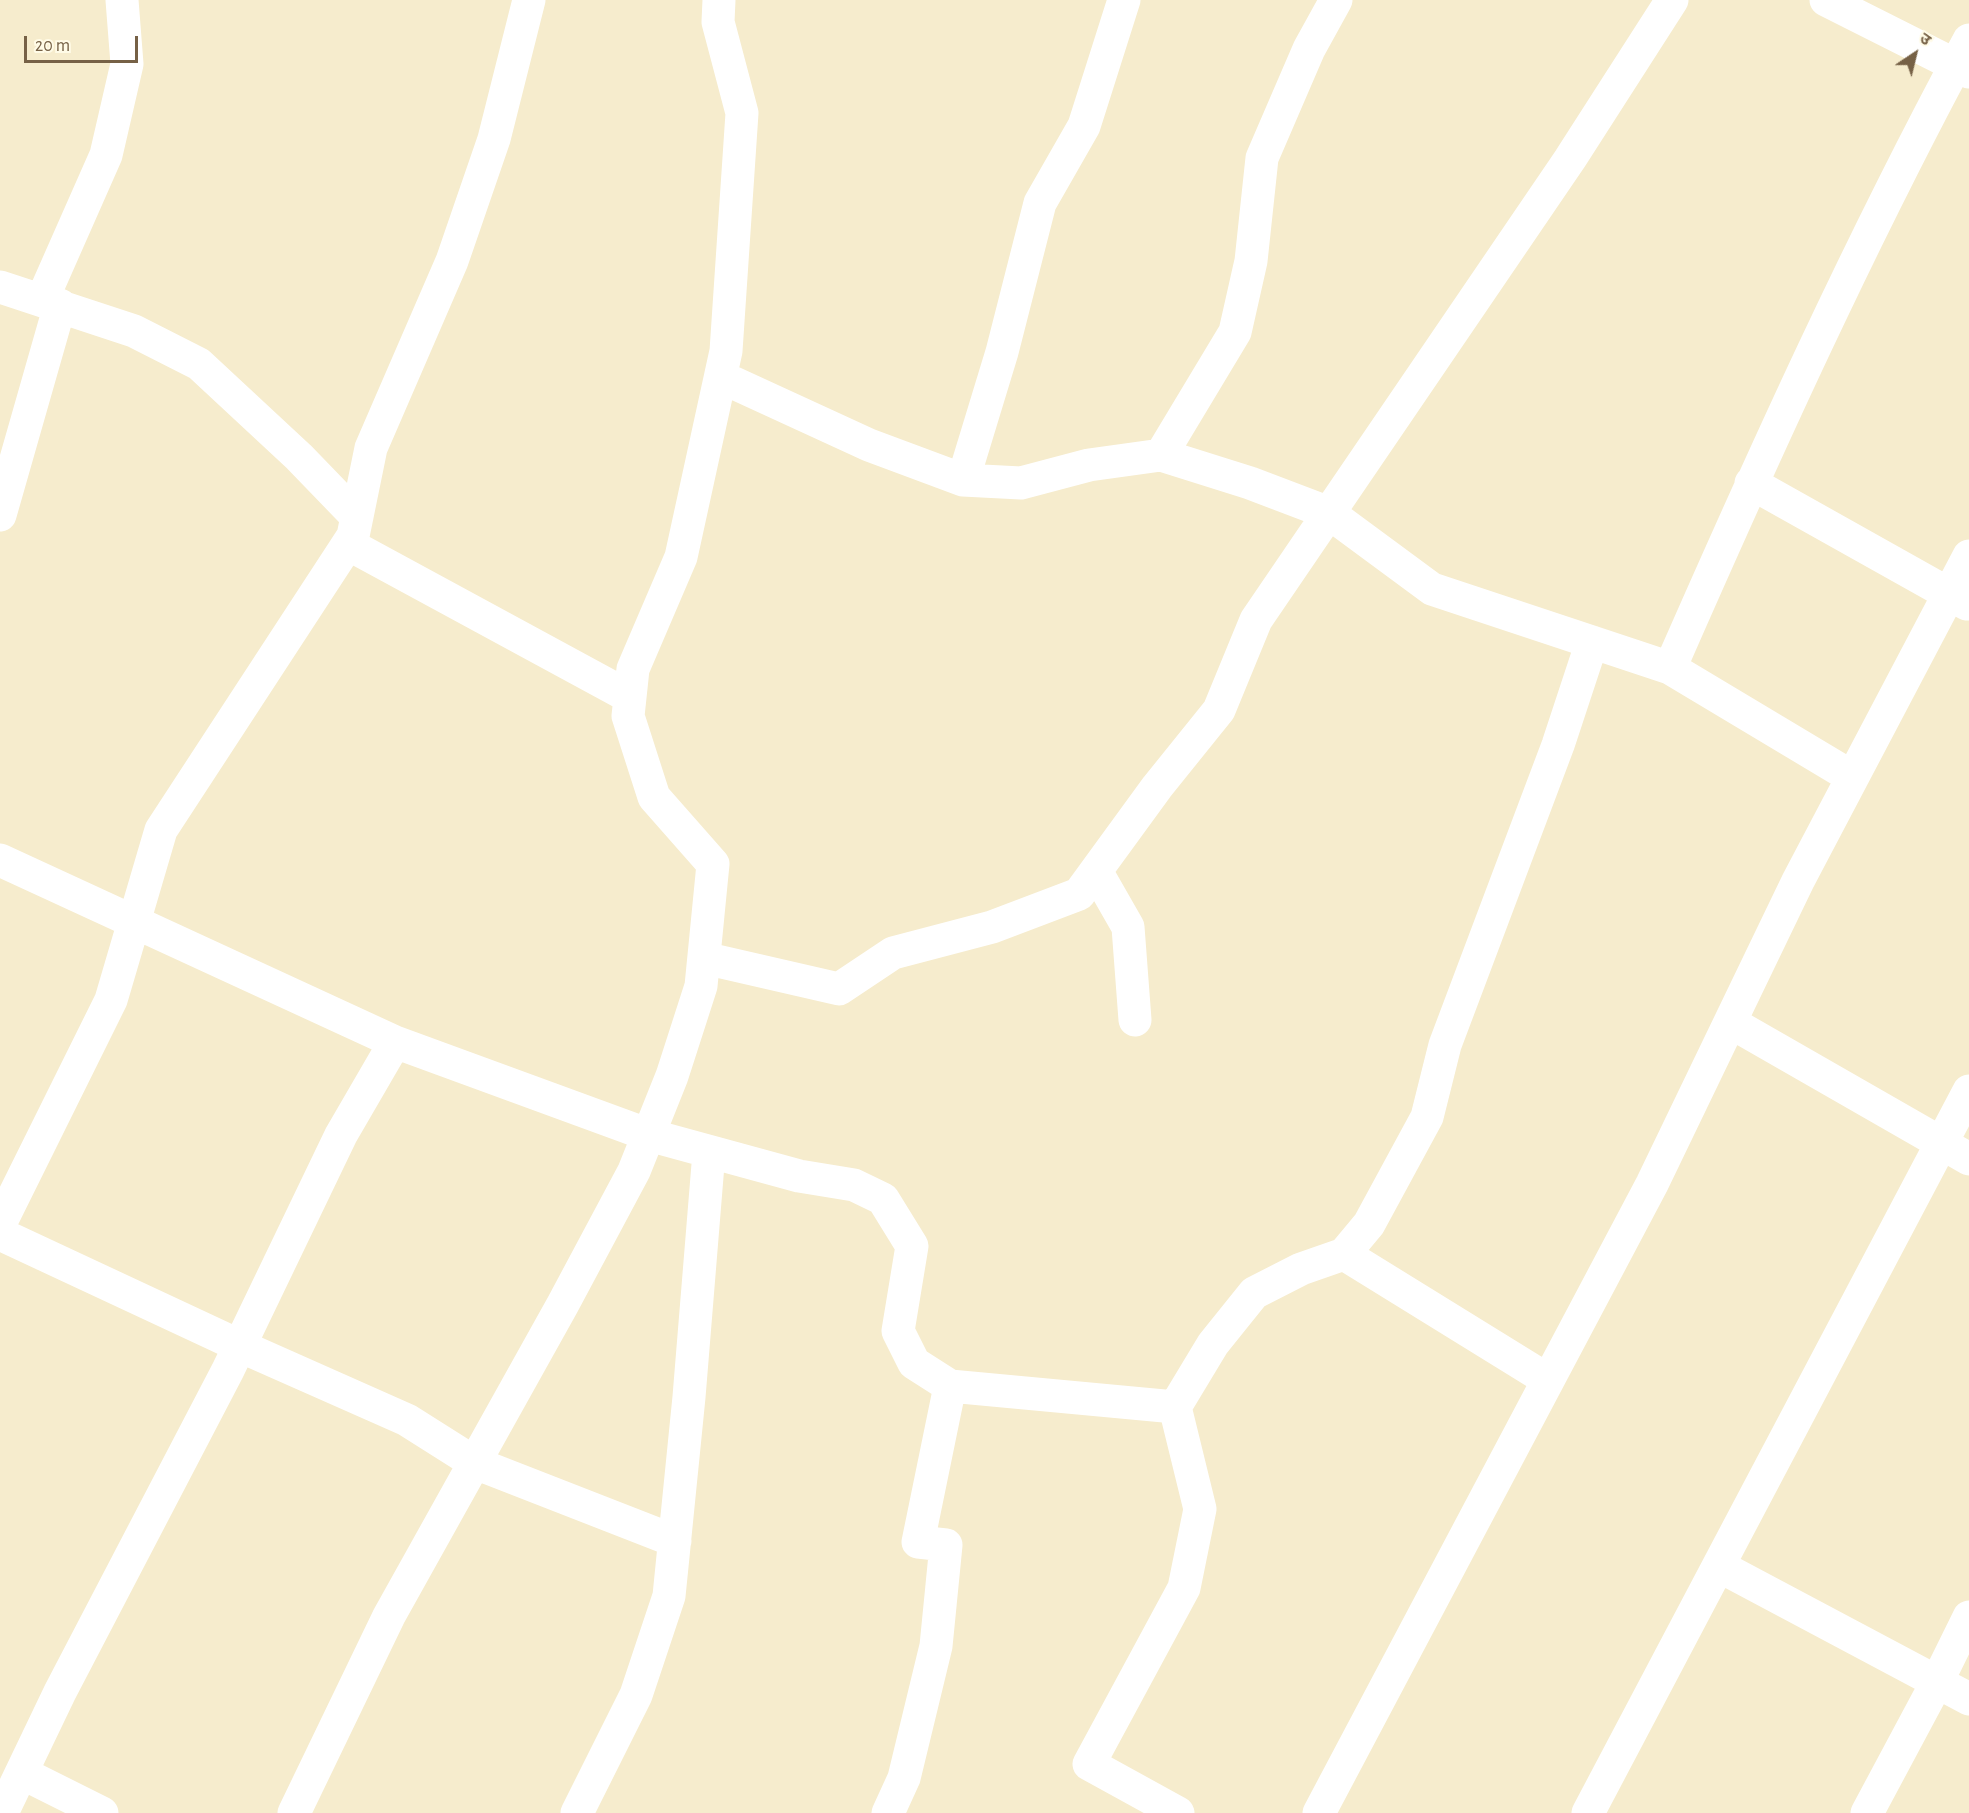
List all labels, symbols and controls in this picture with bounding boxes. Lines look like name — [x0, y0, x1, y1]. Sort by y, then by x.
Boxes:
scale bar — [27, 24, 141, 62]
north arrow — [1885, 24, 1945, 84]
text: उ — [1917, 30, 1934, 48]
text: 20 m — [35, 37, 70, 55]

